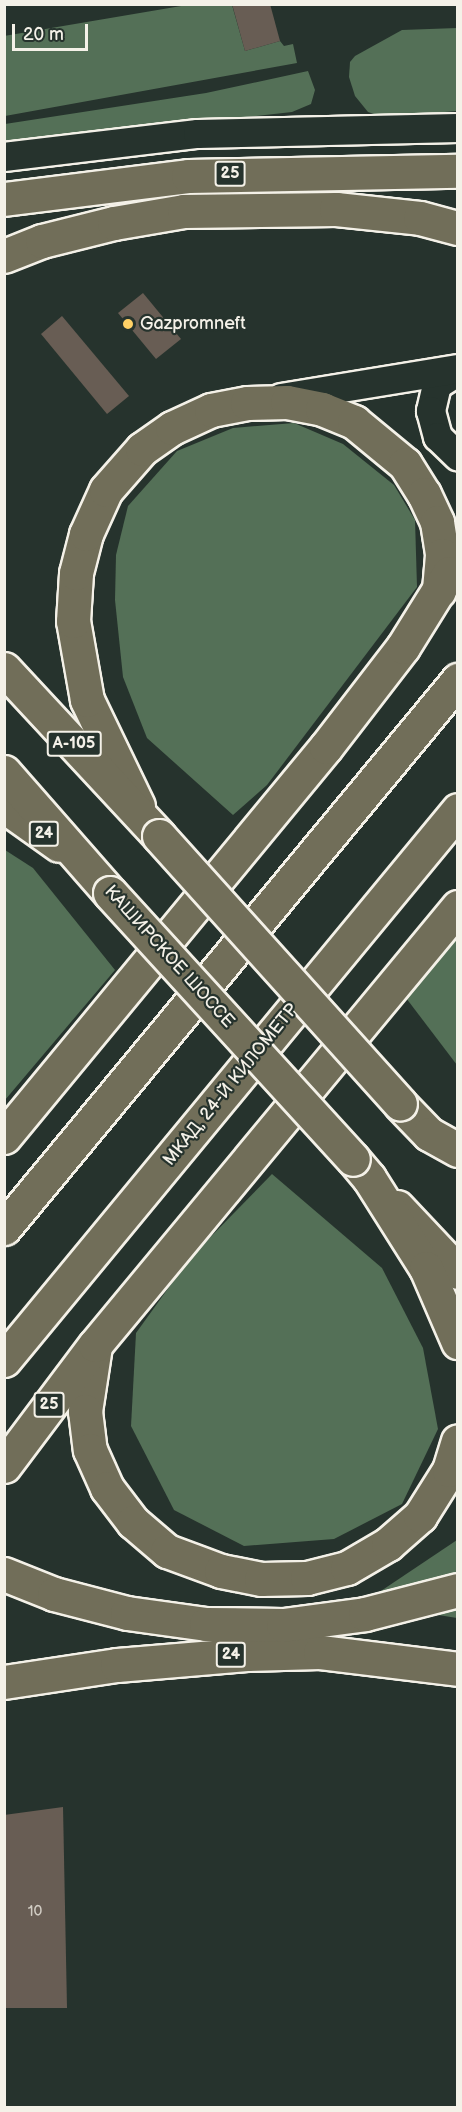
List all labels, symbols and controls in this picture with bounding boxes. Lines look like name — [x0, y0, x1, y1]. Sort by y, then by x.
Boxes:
scale bar — [15, 12, 92, 50]
text: 20 m — [23, 24, 64, 45]
road number: 25 — [214, 161, 246, 187]
place label: Gazpromneft — [140, 313, 246, 335]
marker: Gazpromneft — [121, 317, 135, 331]
road number: А-105 — [46, 731, 103, 757]
road number: 24 — [28, 821, 60, 847]
street label: КАШИРСКОЕ ШОССЕ — [99, 881, 239, 1033]
street label: МКАД, 24-Й КИЛОМЕТР — [159, 1000, 303, 1170]
road number: 25 — [32, 1392, 66, 1418]
road number: 24 — [214, 1642, 248, 1668]
house number: 10 — [28, 1903, 42, 1921]

